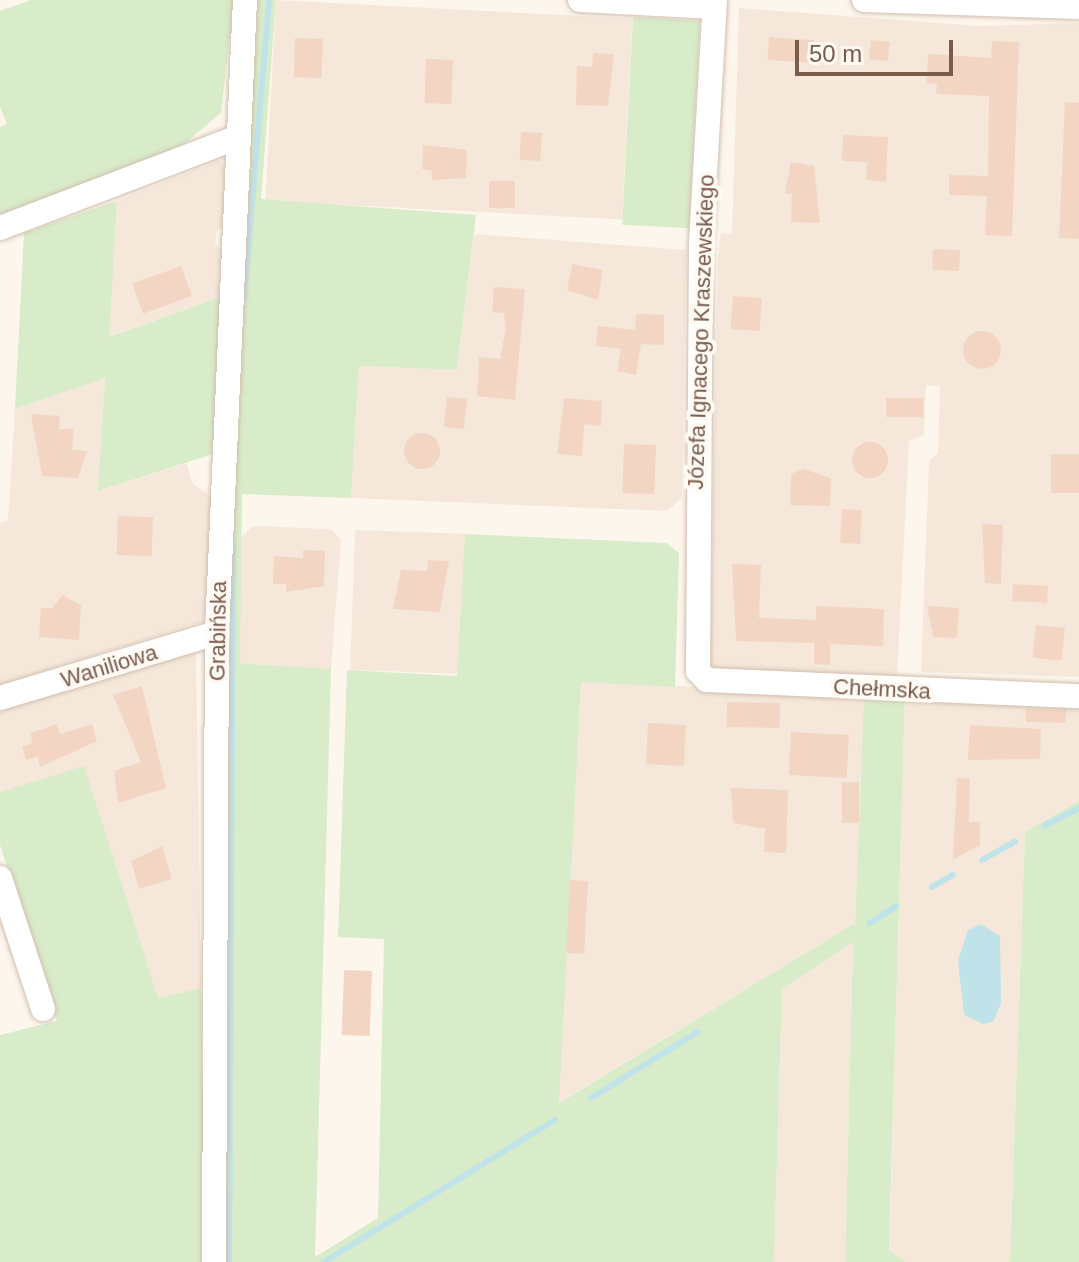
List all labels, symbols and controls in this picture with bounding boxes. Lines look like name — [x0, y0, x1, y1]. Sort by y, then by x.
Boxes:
scale bar — [799, 24, 957, 74]
text: 50 m — [809, 40, 862, 67]
street label: Józefa Ignacego Kraszewskiego — [682, 174, 720, 490]
street label: Grabińska — [204, 581, 232, 681]
street label: Waniliowa — [58, 639, 160, 693]
street label: Chełmska — [832, 673, 932, 705]

